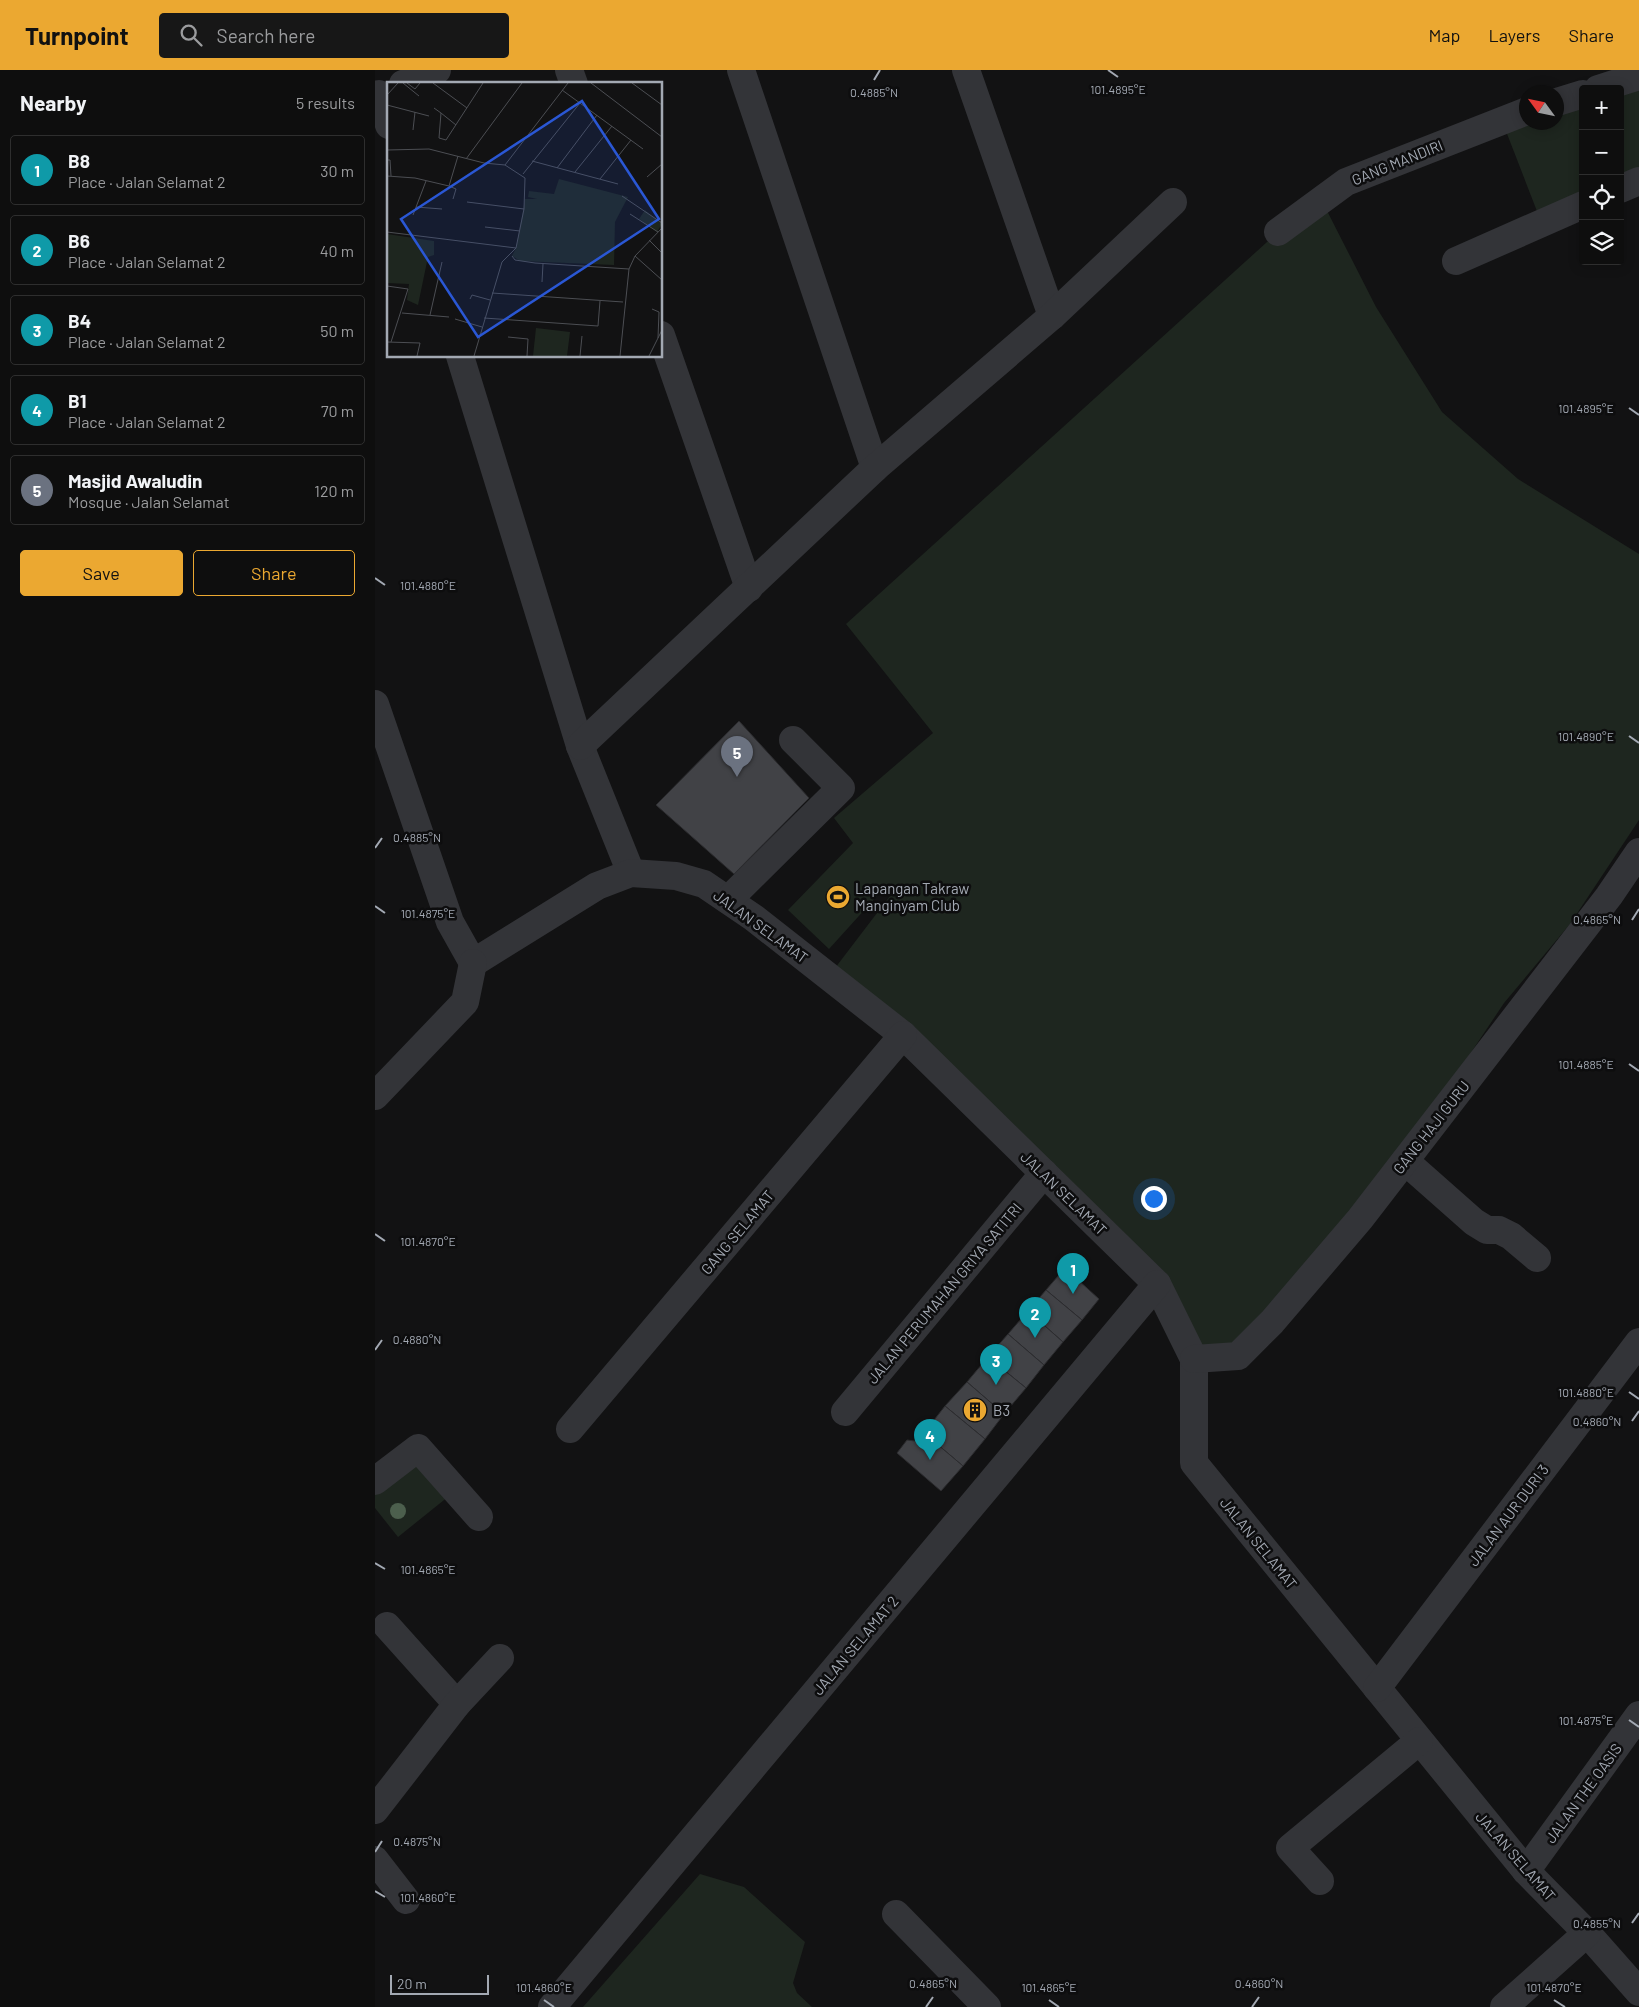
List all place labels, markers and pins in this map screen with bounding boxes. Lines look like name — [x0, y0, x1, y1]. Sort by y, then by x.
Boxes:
pin: 5 — [721, 736, 753, 777]
place label: Lapangan Takraw Manginyam Club — [855, 879, 969, 914]
sports icon: Lapangan Takraw Manginyam Club — [825, 884, 851, 910]
pin: 1 — [1057, 1253, 1089, 1294]
pin: 2 — [1019, 1297, 1051, 1338]
pin: 3 — [980, 1344, 1012, 1385]
building icon: B3 — [962, 1397, 988, 1423]
place label: B3 — [993, 1401, 1010, 1419]
pin: 4 — [914, 1419, 946, 1460]

